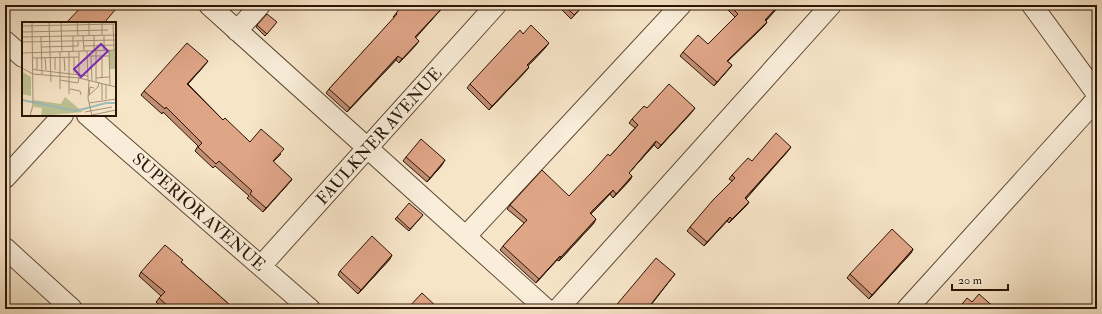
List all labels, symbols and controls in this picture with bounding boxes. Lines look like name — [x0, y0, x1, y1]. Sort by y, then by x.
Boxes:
inset map — [22, 22, 116, 116]
street label: FAULKNER AVENUE — [312, 63, 446, 209]
street label: SUPERIOR AVENUE — [128, 148, 270, 276]
scale bar — [952, 266, 1008, 292]
text: 20 m — [958, 273, 983, 288]

